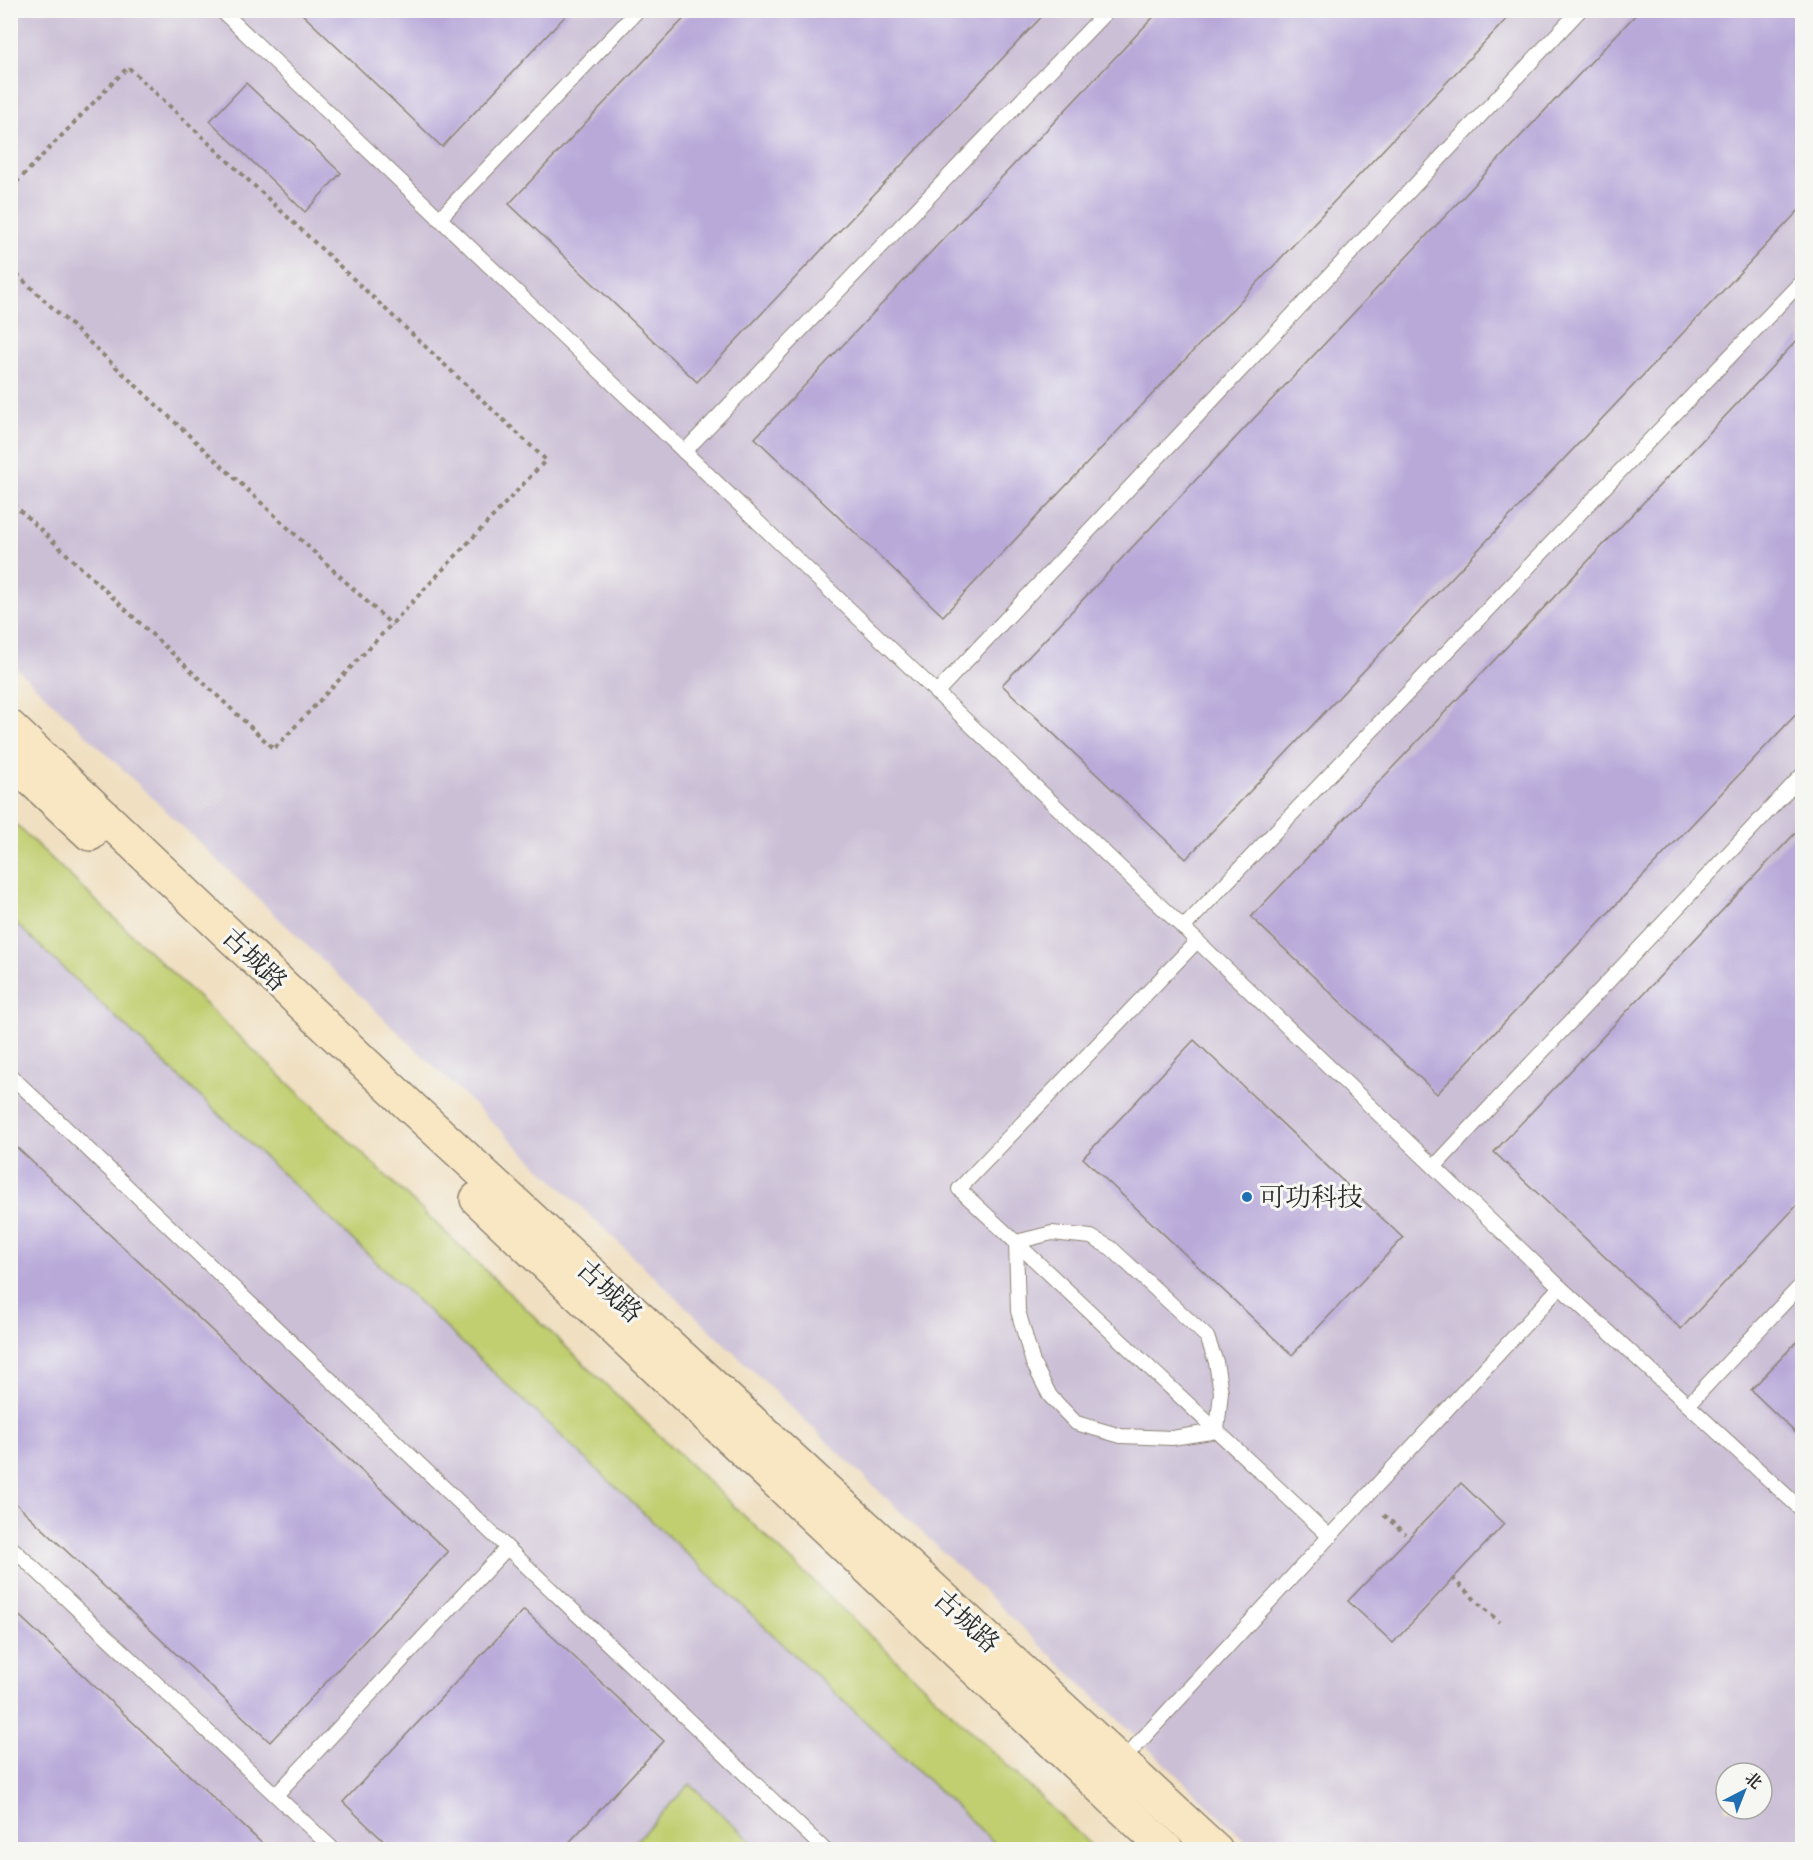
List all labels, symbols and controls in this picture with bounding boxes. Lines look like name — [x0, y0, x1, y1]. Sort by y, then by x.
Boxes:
street label: 古城路 — [215, 921, 293, 998]
place label: 可功科技 — [1259, 1182, 1363, 1214]
marker: 可功科技 — [1240, 1190, 1254, 1204]
street label: 古城路 — [570, 1253, 649, 1330]
street label: 古城路 — [927, 1583, 1006, 1660]
north arrow — [1714, 1761, 1774, 1821]
text: 北 — [1741, 1768, 1766, 1793]

